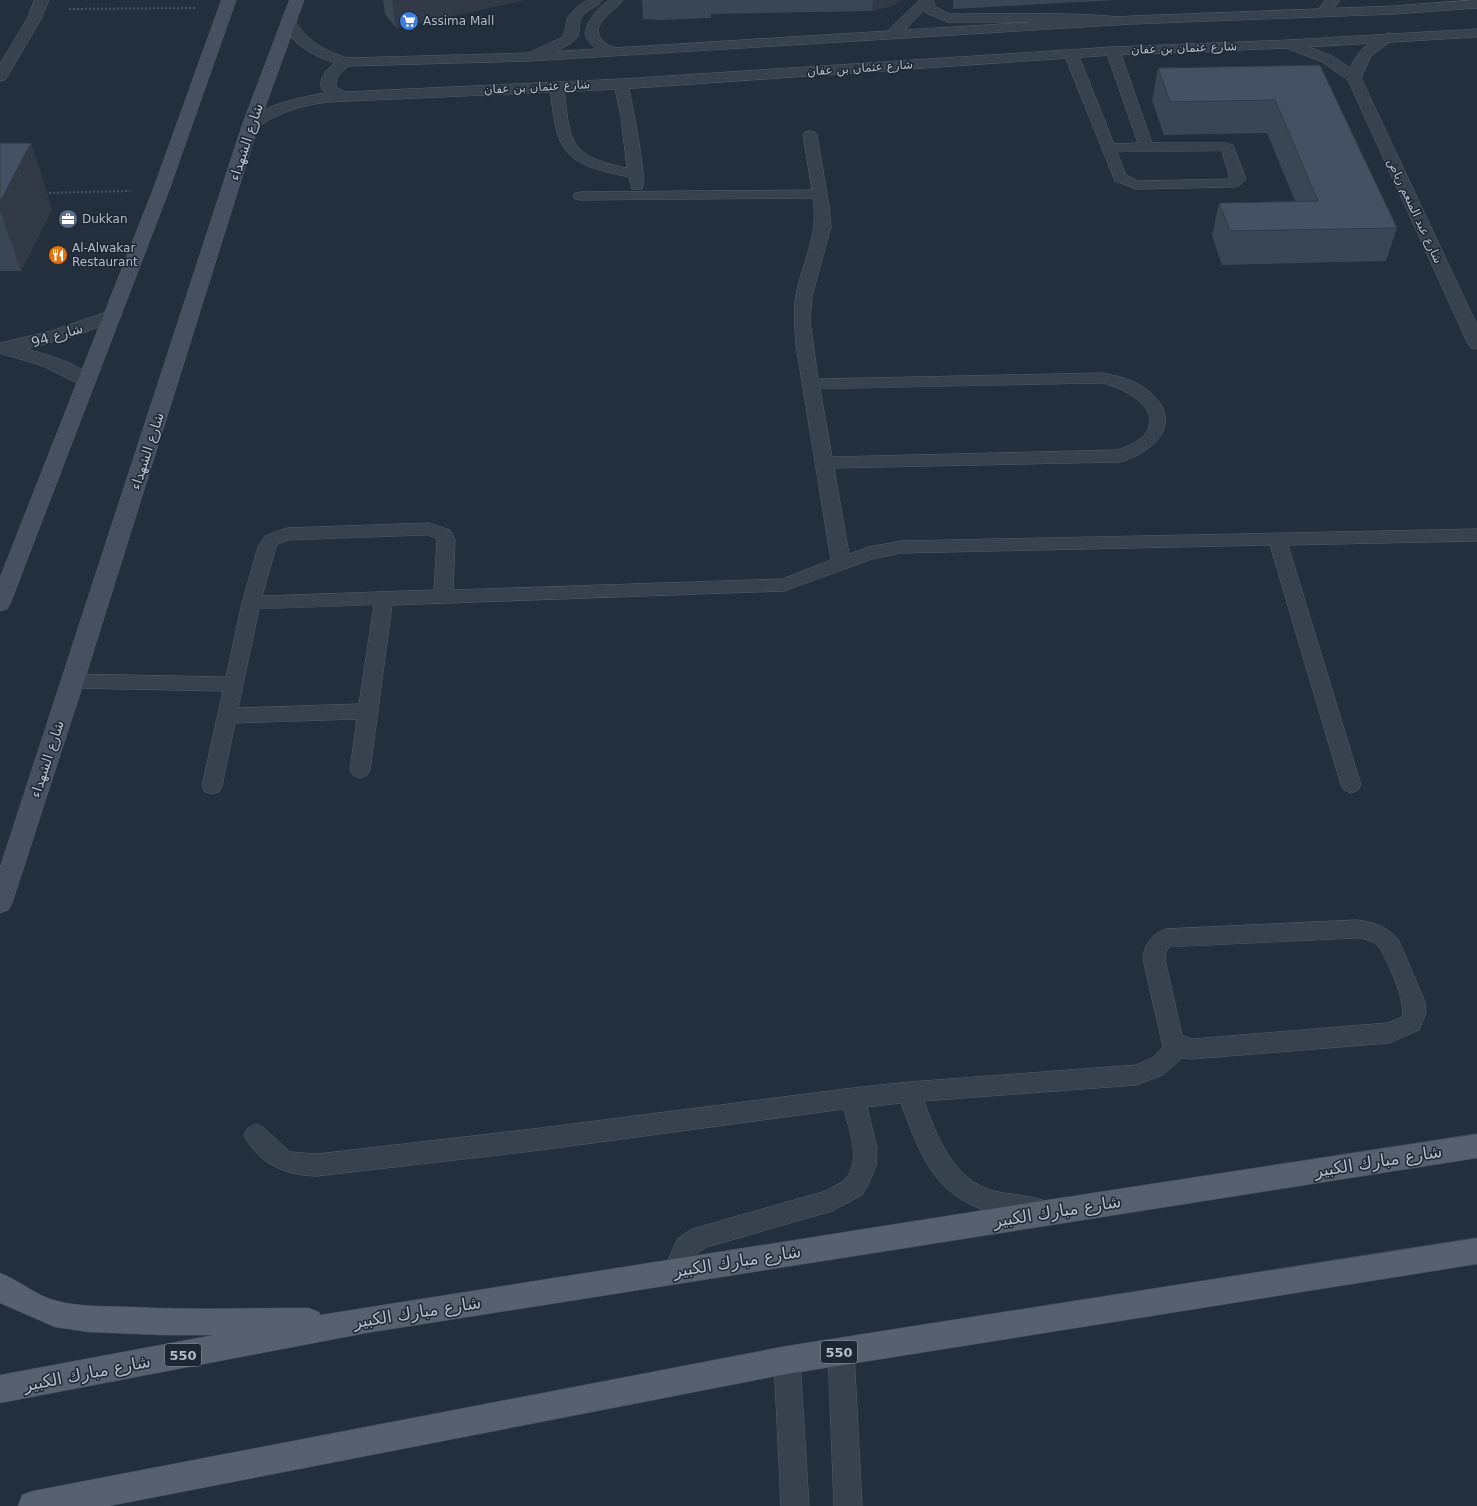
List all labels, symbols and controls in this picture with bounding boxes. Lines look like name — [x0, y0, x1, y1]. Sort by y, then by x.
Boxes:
supermarket icon: Assima Mall — [398, 10, 420, 32]
place label: Assima Mall — [423, 14, 494, 28]
street label: شارع عثمان بن عفان — [1131, 39, 1237, 58]
street label: شارع عثمان بن عفان — [806, 57, 914, 80]
street label: شارع عثمان بن عفان — [483, 77, 591, 98]
street label: شارع الشهداء — [226, 101, 267, 183]
street label: شارع عبد المنعم رياض — [1384, 156, 1445, 266]
office icon: Dukkan — [57, 208, 79, 230]
place label: Dukkan — [82, 212, 128, 226]
place label: Al-Alwakar Restaurant — [72, 241, 138, 269]
restaurant icon: Al-Alwakar Restaurant — [47, 244, 69, 266]
street label: شارع 94 — [29, 320, 85, 351]
street label: شارع الشهداء — [127, 410, 168, 492]
street label: شارع الشهداء — [27, 718, 68, 800]
street label: شارع مبارك الكبير — [1312, 1141, 1444, 1182]
street label: شارع مبارك الكبير — [991, 1191, 1123, 1232]
street label: شارع مبارك الكبير — [671, 1241, 803, 1282]
street label: شارع مبارك الكبير — [351, 1292, 483, 1333]
road number: 550 — [821, 1341, 857, 1363]
road number: 550 — [165, 1344, 201, 1366]
street label: شارع مبارك الكبير — [21, 1351, 152, 1396]

